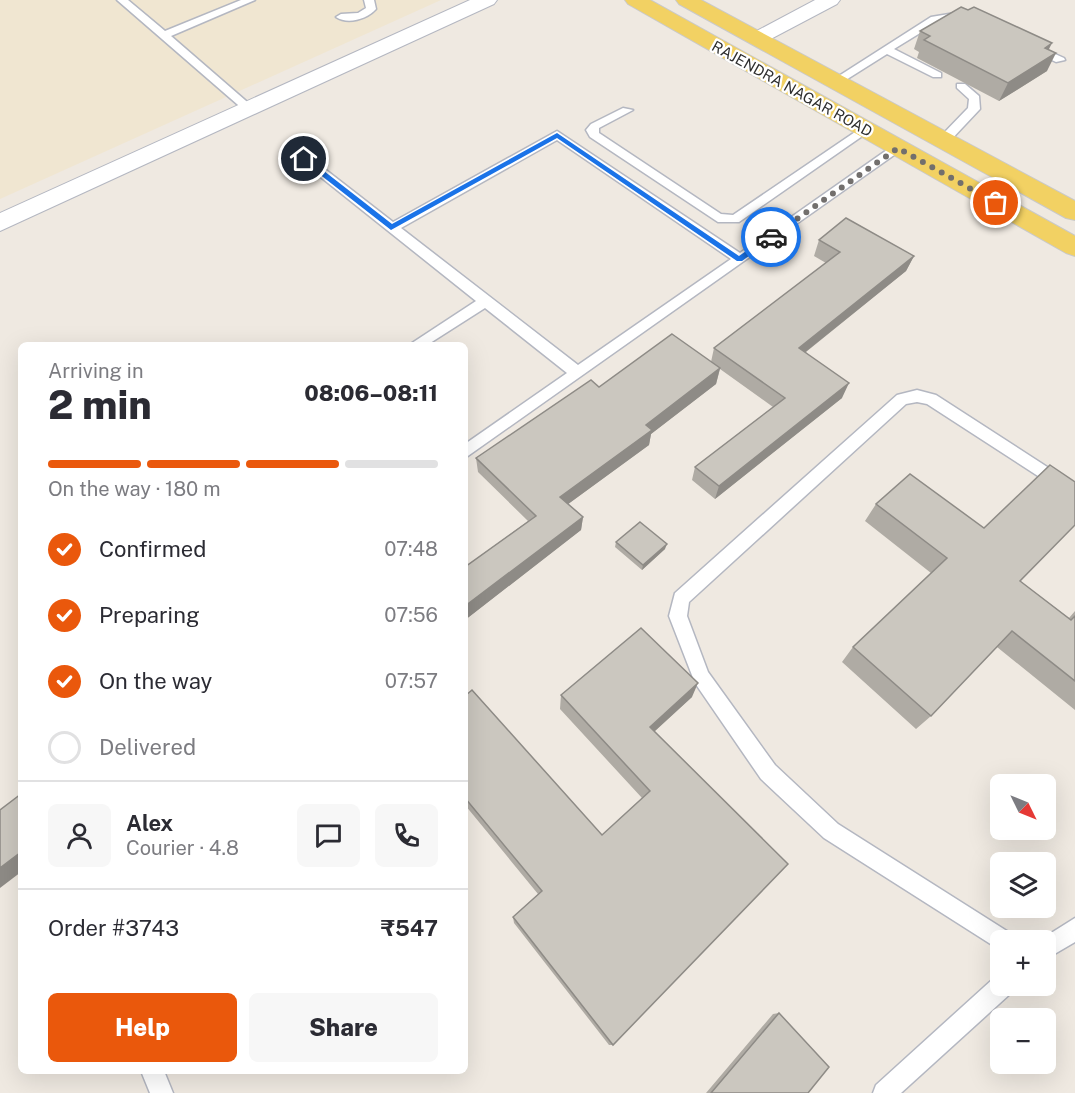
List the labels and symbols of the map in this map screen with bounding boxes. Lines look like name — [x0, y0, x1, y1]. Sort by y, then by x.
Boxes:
street label: RAJENDRA NAGAR ROAD — [709, 37, 875, 140]
pin — [278, 133, 329, 184]
pin — [970, 177, 1021, 228]
courier — [741, 207, 801, 267]
north arrow — [990, 774, 1056, 840]

